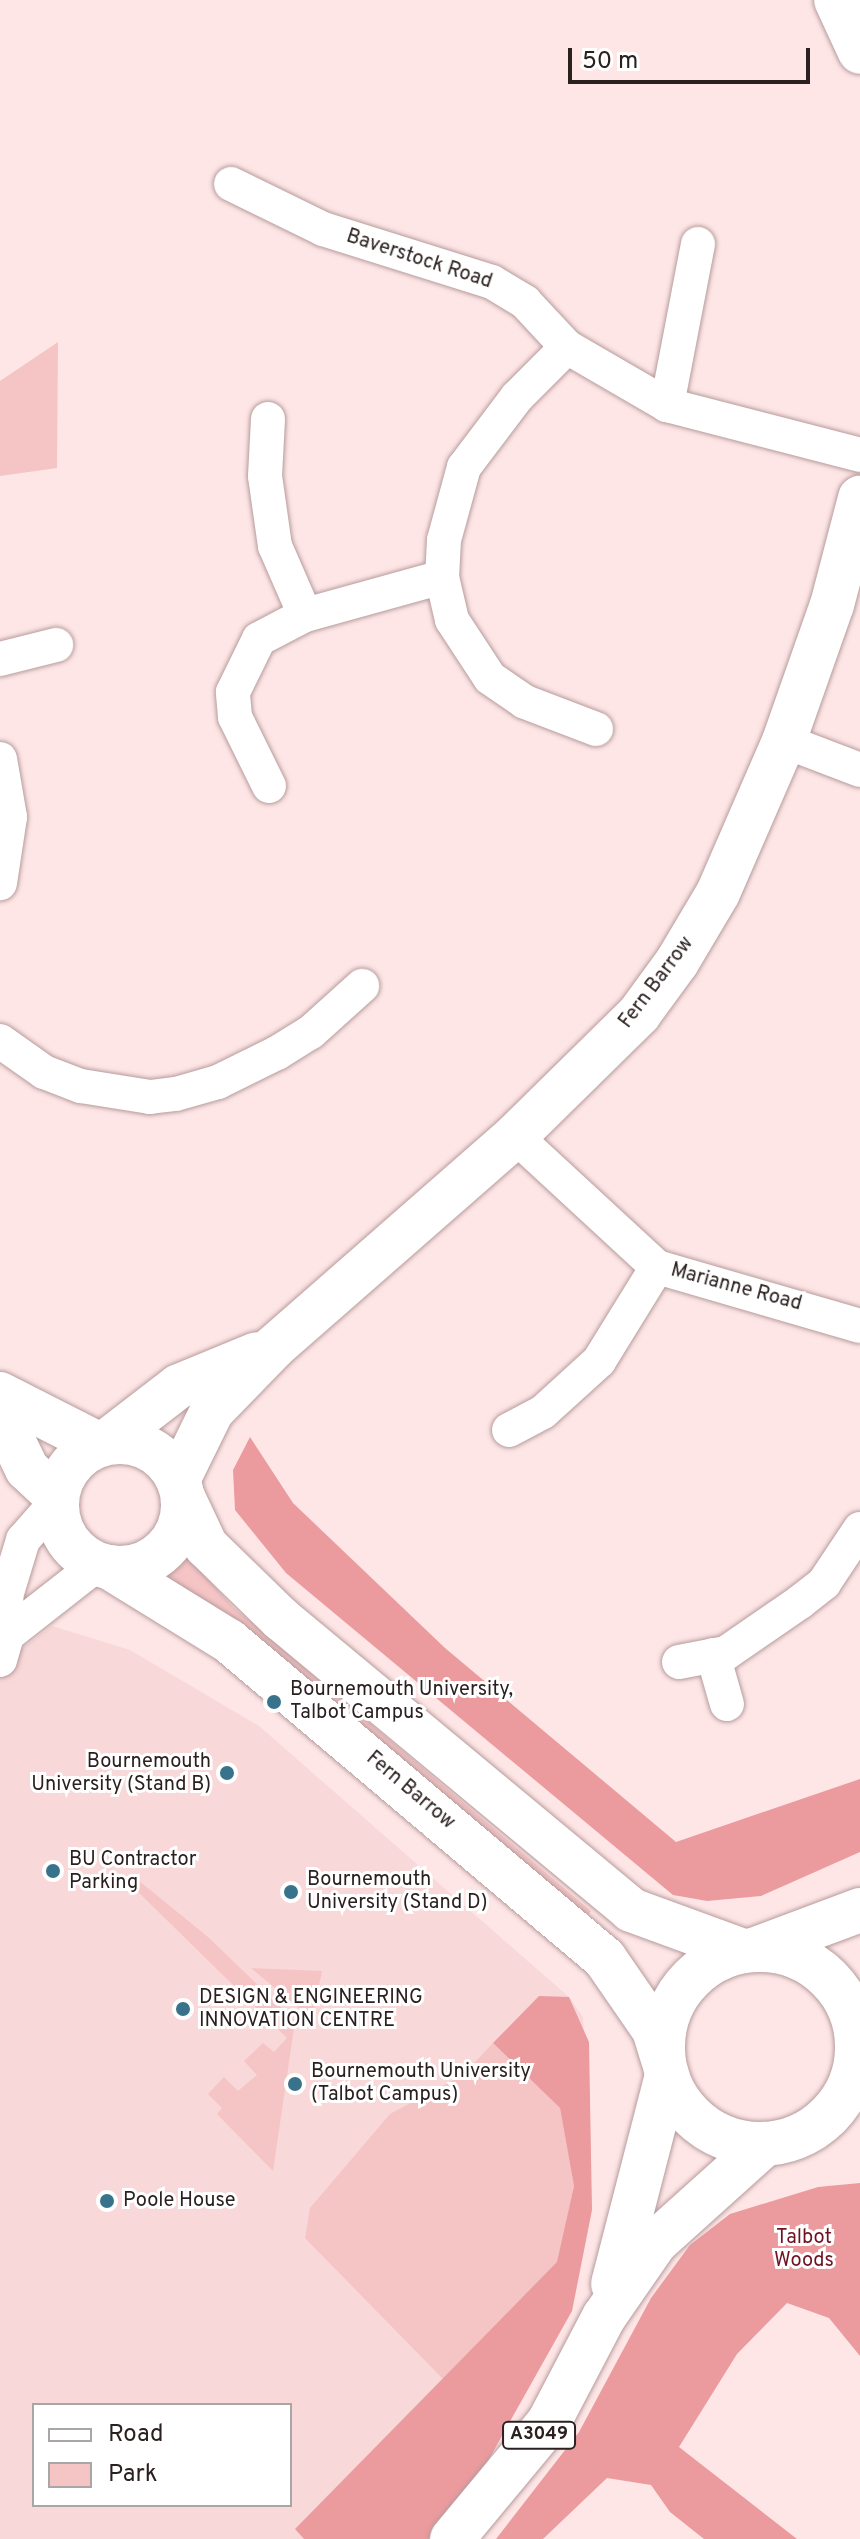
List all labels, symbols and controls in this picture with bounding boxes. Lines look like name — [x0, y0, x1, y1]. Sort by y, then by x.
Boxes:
scale bar — [572, 32, 814, 82]
text: 50 m — [582, 47, 638, 77]
street label: Baverstock Road — [343, 225, 495, 295]
street label: Fern Barrow — [615, 932, 699, 1034]
street label: Marianne Road — [668, 1259, 804, 1317]
place label: Bournemouth University, Talbot Campus — [290, 1678, 513, 1725]
marker: Bournemouth University, Talbot Campus — [265, 1693, 283, 1711]
street label: Fern Barrow — [361, 1747, 459, 1835]
place label: Bournemouth University (Stand B) — [31, 1750, 211, 1797]
marker: Bournemouth University (Stand B) — [218, 1764, 236, 1782]
place label: BU Contractor Parking — [69, 1848, 196, 1895]
marker: BU Contractor Parking — [44, 1862, 62, 1880]
place label: Bournemouth University (Stand D) — [307, 1868, 488, 1915]
marker: Bournemouth University (Stand D) — [282, 1883, 300, 1901]
place label: DESIGN & ENGINEERING INNOVATION CENTRE — [199, 1986, 423, 2033]
marker: DESIGN & ENGINEERING INNOVATION CENTRE — [174, 2000, 192, 2018]
place label: Bournemouth University (Talbot Campus) — [311, 2060, 531, 2107]
marker: Bournemouth University (Talbot Campus) — [286, 2075, 304, 2093]
place label: Poole House — [123, 2189, 235, 2213]
marker: Poole House — [98, 2192, 116, 2210]
park label: Talbot Woods — [774, 2226, 834, 2273]
legend — [32, 2403, 292, 2507]
text: Road — [108, 2420, 164, 2450]
road number: A3049 — [501, 2421, 577, 2449]
text: Park — [108, 2460, 158, 2490]

